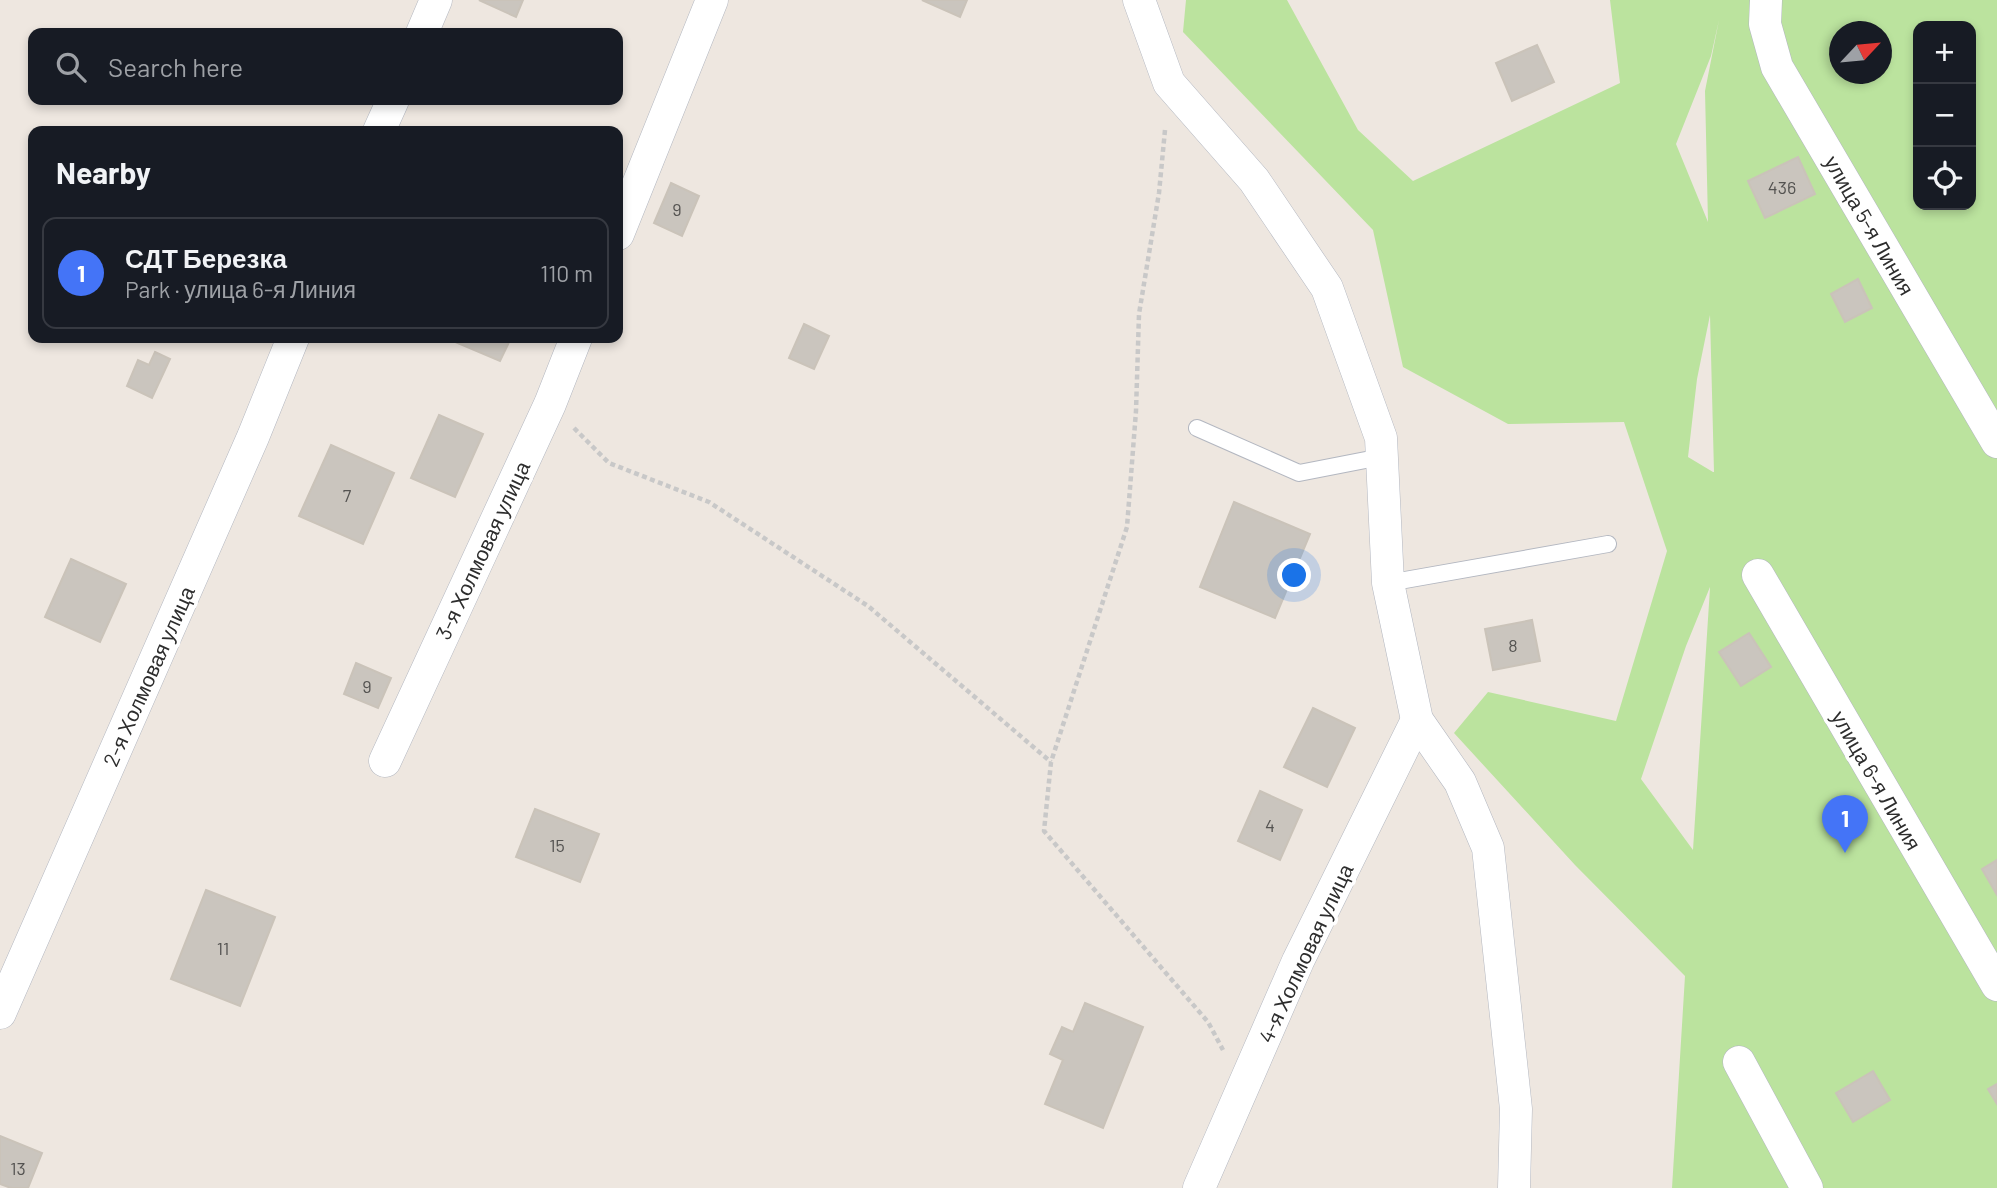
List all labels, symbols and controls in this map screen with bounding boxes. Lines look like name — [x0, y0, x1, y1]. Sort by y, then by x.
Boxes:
north arrow — [1829, 21, 1892, 84]
map controls — [1913, 21, 1976, 210]
button: + — [1913, 21, 1976, 84]
search box — [28, 28, 623, 105]
icon: search — [52, 48, 90, 86]
text: Search here — [108, 51, 243, 82]
button: − — [1913, 84, 1976, 147]
button: locate — [1913, 147, 1976, 210]
street label: улица 5-я Линия — [1820, 151, 1920, 299]
text: Nearby — [56, 154, 151, 190]
house number: 436 — [1768, 176, 1796, 198]
house number: 9 — [672, 198, 682, 220]
text: СДТ Березка — [125, 242, 287, 273]
text: 1 — [77, 259, 85, 287]
text: 110 m — [540, 259, 593, 287]
text: Park · улица 6-я Линия — [125, 275, 356, 303]
street label: 3-я Холмовая улица — [430, 457, 534, 643]
house number: 7 — [343, 484, 352, 506]
your location — [1277, 558, 1311, 592]
street label: 2-я Холмовая улица — [97, 582, 199, 770]
house number: 8 — [1508, 634, 1518, 656]
house number: 9 — [362, 675, 372, 697]
street label: улица 6-я Линия — [1827, 706, 1927, 854]
pin: 1 — [1822, 795, 1868, 853]
house number: 4 — [1265, 814, 1275, 836]
house number: 15 — [549, 834, 565, 856]
street label: 4-я Холмовая улица — [1253, 859, 1358, 1047]
house number: 11 — [217, 937, 229, 959]
house number: 13 — [10, 1157, 26, 1179]

